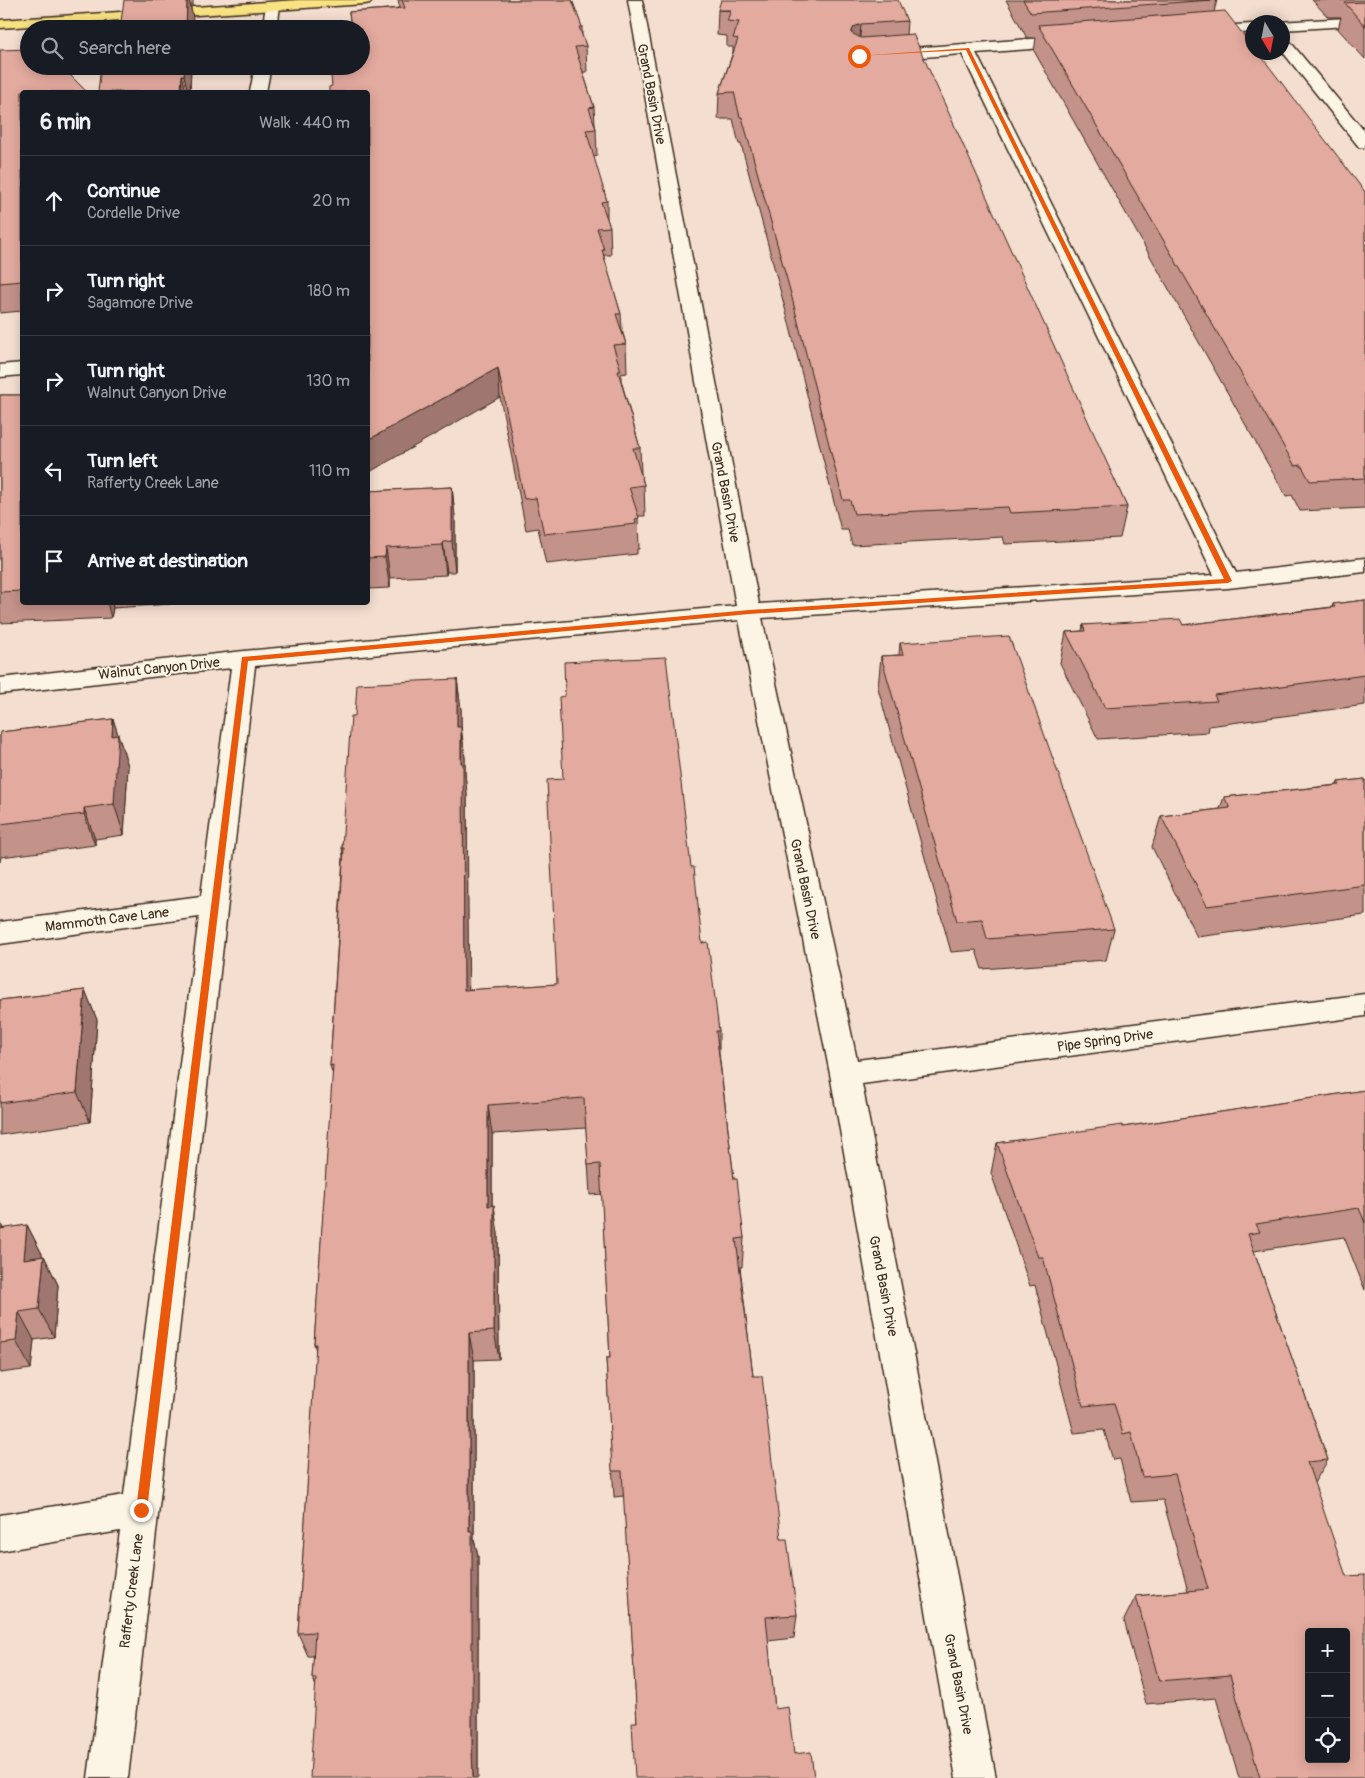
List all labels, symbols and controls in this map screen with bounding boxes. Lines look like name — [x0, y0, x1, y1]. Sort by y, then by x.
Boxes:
north arrow — [1245, 15, 1290, 60]
search box — [20, 20, 370, 75]
icon: search — [38, 34, 66, 62]
text: Search here — [78, 36, 171, 60]
street label: Grand Basin Drive — [633, 42, 670, 146]
route start — [848, 45, 871, 68]
text: 6 min — [40, 109, 91, 136]
text: Walk · 440 m — [259, 113, 350, 133]
text: Continue — [87, 179, 160, 203]
icon: ahead — [40, 187, 68, 215]
text: 20 m — [312, 191, 350, 211]
text: Cordelle Drive — [87, 203, 180, 223]
text: Turn right — [87, 269, 165, 293]
icon: right — [40, 277, 68, 305]
text: 180 m — [307, 281, 350, 301]
text: Sagamore Drive — [87, 293, 193, 313]
text: Turn right — [87, 359, 165, 383]
icon: right — [40, 367, 68, 395]
text: 130 m — [306, 371, 350, 391]
text: Walnut Canyon Drive — [87, 383, 226, 403]
street label: Grand Basin Drive — [707, 440, 744, 544]
text: Turn left — [87, 449, 157, 473]
icon: left — [40, 457, 68, 485]
text: 110 m — [309, 461, 350, 481]
text: Rafferty Creek Lane — [87, 473, 219, 493]
icon: arrive — [40, 547, 68, 575]
text: Arrive at destination — [87, 549, 248, 573]
street label: Walnut Canyon Drive — [97, 654, 221, 683]
street label: Grand Basin Drive — [787, 837, 824, 941]
street label: Mammoth Cave Lane — [44, 903, 170, 936]
street label: Pipe Spring Drive — [1056, 1025, 1154, 1056]
street label: Grand Basin Drive — [865, 1234, 902, 1338]
route end — [130, 1499, 153, 1522]
street label: Rafferty Creek Lane — [116, 1533, 147, 1649]
map controls — [1305, 1628, 1350, 1763]
button: + — [1305, 1628, 1350, 1673]
street label: Grand Basin Drive — [940, 1632, 977, 1736]
button: − — [1305, 1673, 1350, 1718]
button: locate — [1305, 1718, 1350, 1763]

